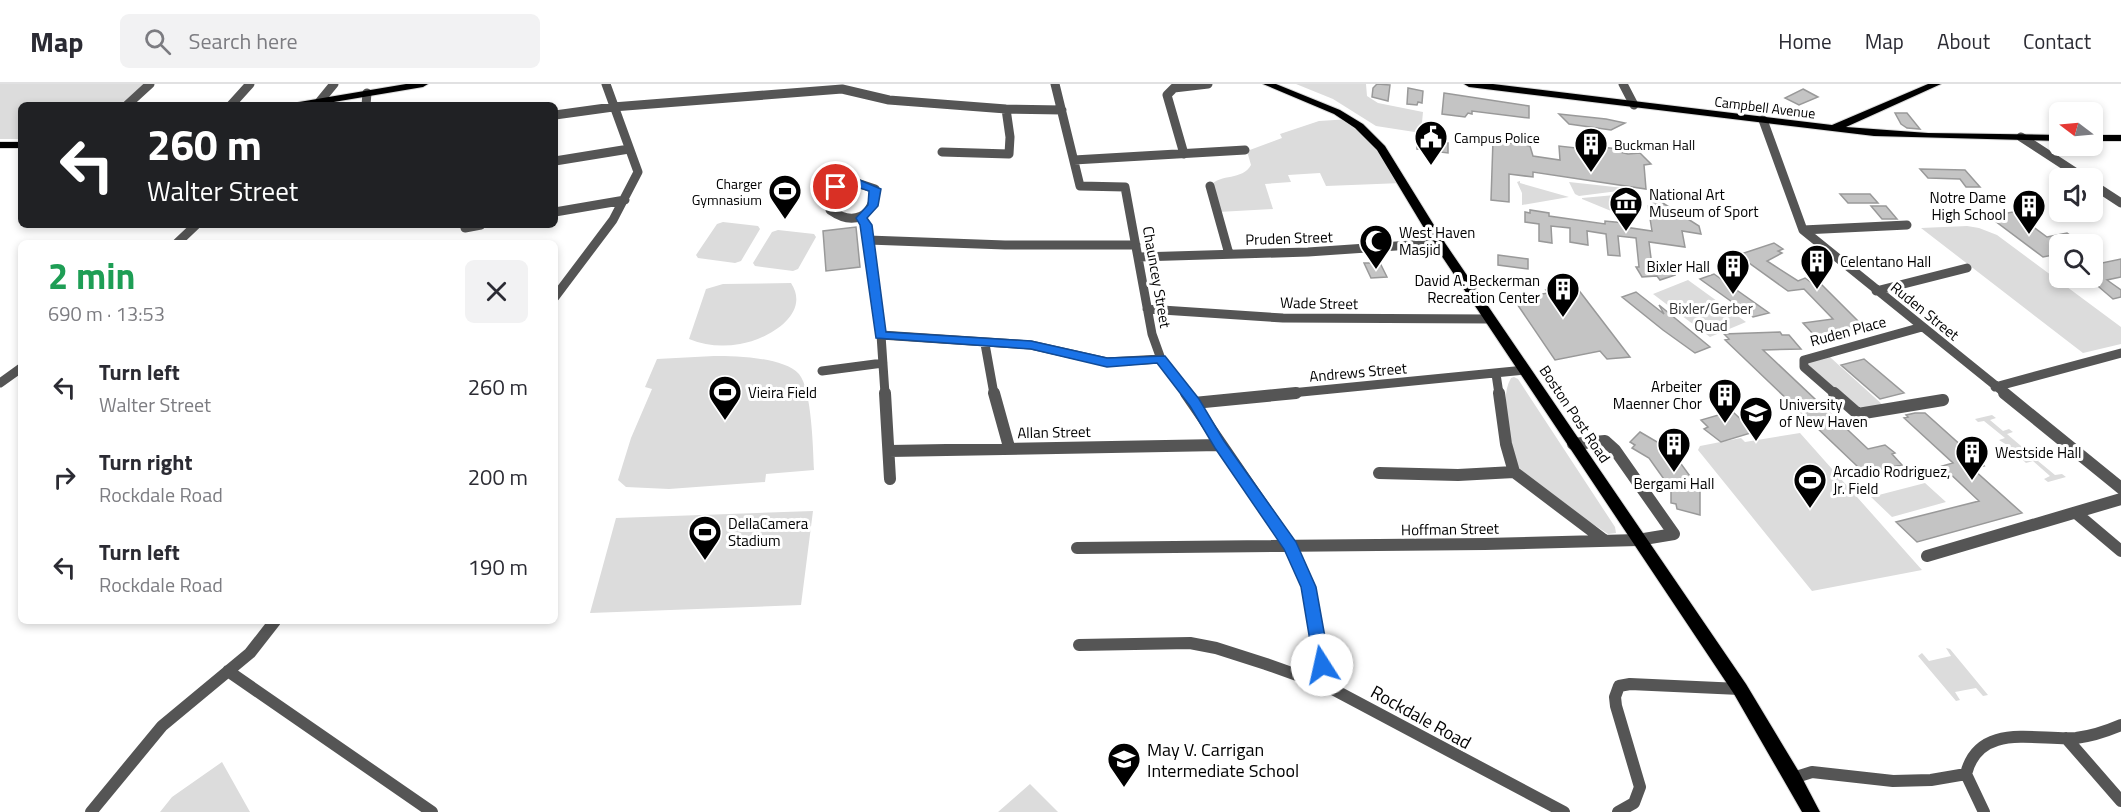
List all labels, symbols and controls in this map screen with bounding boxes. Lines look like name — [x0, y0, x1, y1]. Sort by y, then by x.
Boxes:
search box — [120, 14, 540, 68]
text: Map — [30, 20, 84, 63]
text: Search here — [189, 24, 298, 58]
icon: search — [141, 25, 174, 58]
text: Home — [1778, 25, 1832, 57]
text: Map — [1865, 25, 1904, 57]
text: About — [1937, 25, 1990, 57]
text: Contact — [2023, 25, 2091, 57]
street label: Campbell Avenue — [1713, 90, 1817, 124]
north arrow — [2049, 102, 2103, 156]
map controls — [2049, 102, 2103, 288]
text: 260 m — [147, 112, 262, 176]
public building icon: Campus Police — [1413, 119, 1449, 166]
icon: left — [48, 126, 126, 204]
building icon: Buckman Hall — [1573, 126, 1609, 173]
place label: Campus Police — [1454, 127, 1540, 148]
place label: Buckman Hall — [1614, 134, 1695, 155]
pin — [810, 161, 861, 212]
button: sound — [2049, 168, 2103, 222]
text: Walter Street — [147, 170, 298, 211]
icon: arrive — [819, 170, 852, 203]
place label: Charger Gymnasium — [692, 173, 762, 210]
sports icon: Charger Gymnasium — [767, 173, 803, 220]
place label: National Art Museum of Sport — [1649, 183, 1759, 223]
museum icon: National Art Museum of Sport — [1608, 185, 1644, 232]
place label: Notre Dame High School — [1930, 186, 2006, 226]
building icon: Notre Dame High School — [2011, 188, 2047, 235]
place label: West Haven Masjid — [1399, 221, 1475, 261]
mosque icon: West Haven Masjid — [1358, 223, 1394, 270]
street label: Chauncey Street — [1137, 224, 1177, 330]
street label: Pruden Street — [1245, 225, 1334, 251]
button: search — [2049, 234, 2103, 288]
building icon: Celentano Hall — [1799, 243, 1835, 290]
text: 2 min — [48, 248, 135, 303]
building icon: Bixler Hall — [1715, 248, 1751, 295]
place label: Celentano Hall — [1840, 250, 1931, 273]
place label: Bixler Hall — [1647, 255, 1710, 278]
button: close — [465, 260, 528, 323]
place label: David A. Beckerman Recreation Center — [1414, 269, 1540, 309]
building icon: David A. Beckerman Recreation Center — [1545, 271, 1581, 318]
street label: Ruden Street — [1886, 276, 1965, 346]
street label: Wade Street — [1280, 291, 1359, 315]
park label: Bixler/Gerber Quad — [1669, 297, 1753, 337]
text: 690 m · 13:53 — [48, 298, 165, 329]
street label: Ruden Place — [1807, 310, 1889, 352]
text: Turn left — [99, 355, 180, 389]
street label: Andrews Street — [1308, 356, 1408, 388]
street label: Boston Post Road — [1534, 361, 1616, 467]
text: 260 m — [468, 370, 528, 404]
icon: left — [48, 371, 81, 404]
sports icon: Vieira Field — [707, 374, 743, 421]
place label: Arbeiter Maenner Chor — [1613, 375, 1702, 415]
building icon: Arbeiter Maenner Chor — [1707, 377, 1743, 424]
place label: Vieira Field — [748, 381, 817, 404]
text: Walter Street — [99, 389, 211, 420]
place label: University of New Haven — [1779, 393, 1868, 433]
school or university icon: University of New Haven — [1738, 395, 1774, 442]
street label: Allan Street — [1017, 420, 1092, 444]
building icon: Bergami Hall — [1656, 426, 1692, 473]
building icon: Westside Hall — [1954, 434, 1990, 481]
place label: Westside Hall — [1995, 441, 2081, 464]
text: Turn right — [99, 445, 193, 479]
text: 200 m — [468, 460, 528, 494]
place label: Arcadio Rodriguez, Jr. Field — [1833, 460, 1950, 500]
icon: right — [48, 461, 81, 494]
sports icon: Arcadio Rodriguez, Jr. Field — [1792, 462, 1828, 509]
place label: Bergami Hall — [1634, 472, 1714, 495]
text: Rockdale Road — [99, 479, 223, 510]
place label: DellaCamera Stadium — [728, 512, 809, 552]
sports icon: DellaCamera Stadium — [687, 514, 723, 561]
street label: Hoffman Street — [1401, 517, 1500, 541]
text: Turn left — [99, 535, 180, 569]
text: 190 m — [468, 550, 528, 584]
icon: left — [48, 551, 81, 584]
text: Rockdale Road — [99, 569, 223, 600]
position arrow — [1290, 633, 1354, 697]
street label: Rockdale Road — [1366, 678, 1476, 756]
place label: May V. Carrigan Intermediate School — [1147, 736, 1299, 784]
school or university icon: May V. Carrigan Intermediate School — [1106, 741, 1142, 788]

